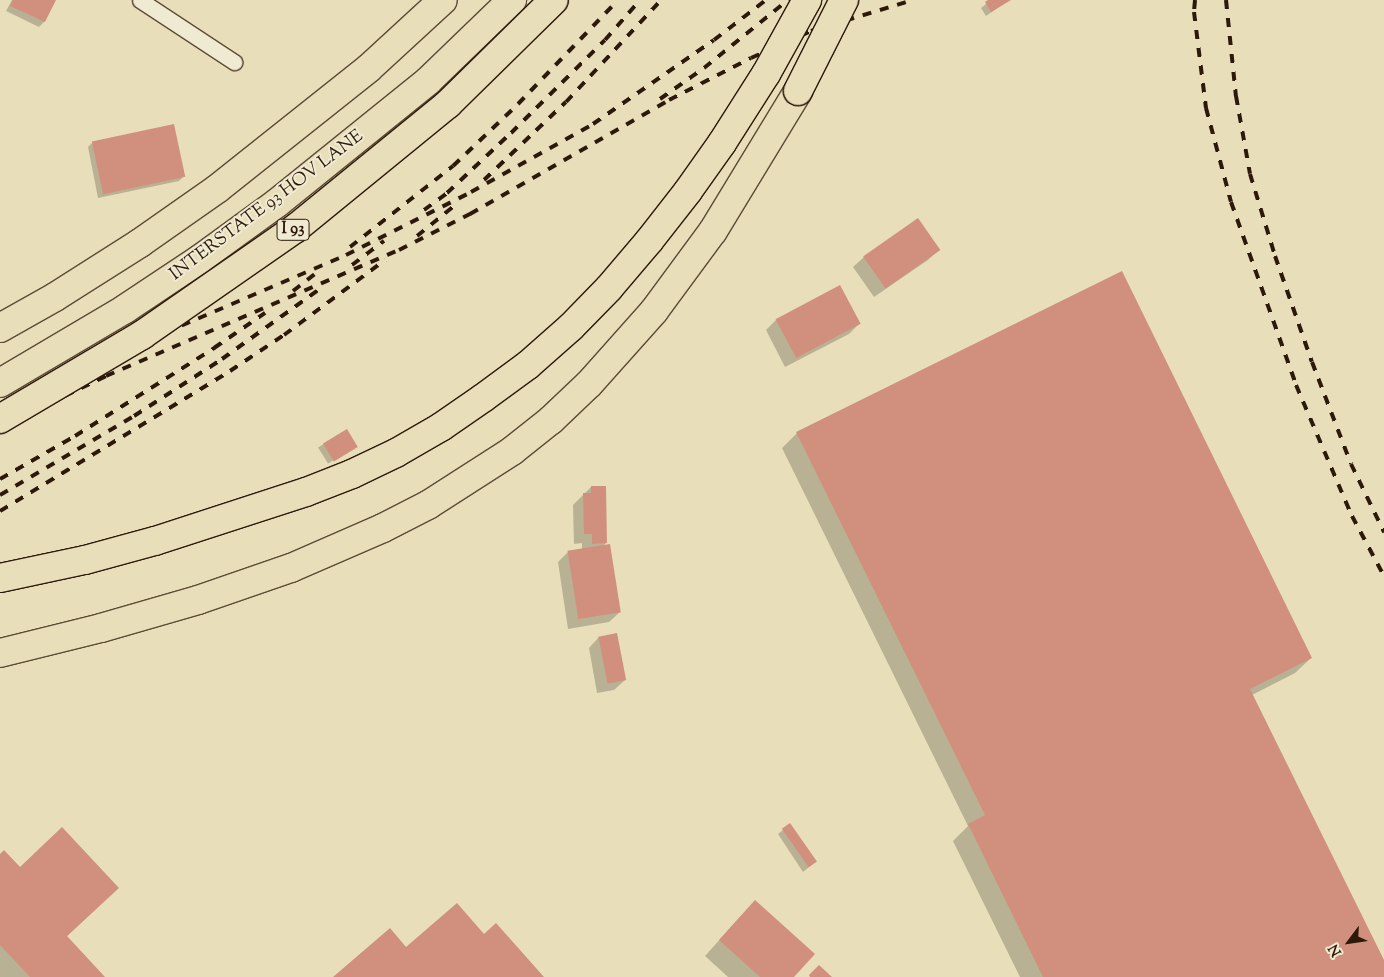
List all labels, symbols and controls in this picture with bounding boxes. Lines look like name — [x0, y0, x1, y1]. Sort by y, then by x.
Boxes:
street label: INTERSTATE 93 HOV LANE — [166, 126, 368, 286]
road number: I 93 — [276, 216, 310, 244]
north arrow — [1324, 917, 1374, 967]
text: N — [1325, 940, 1348, 960]

